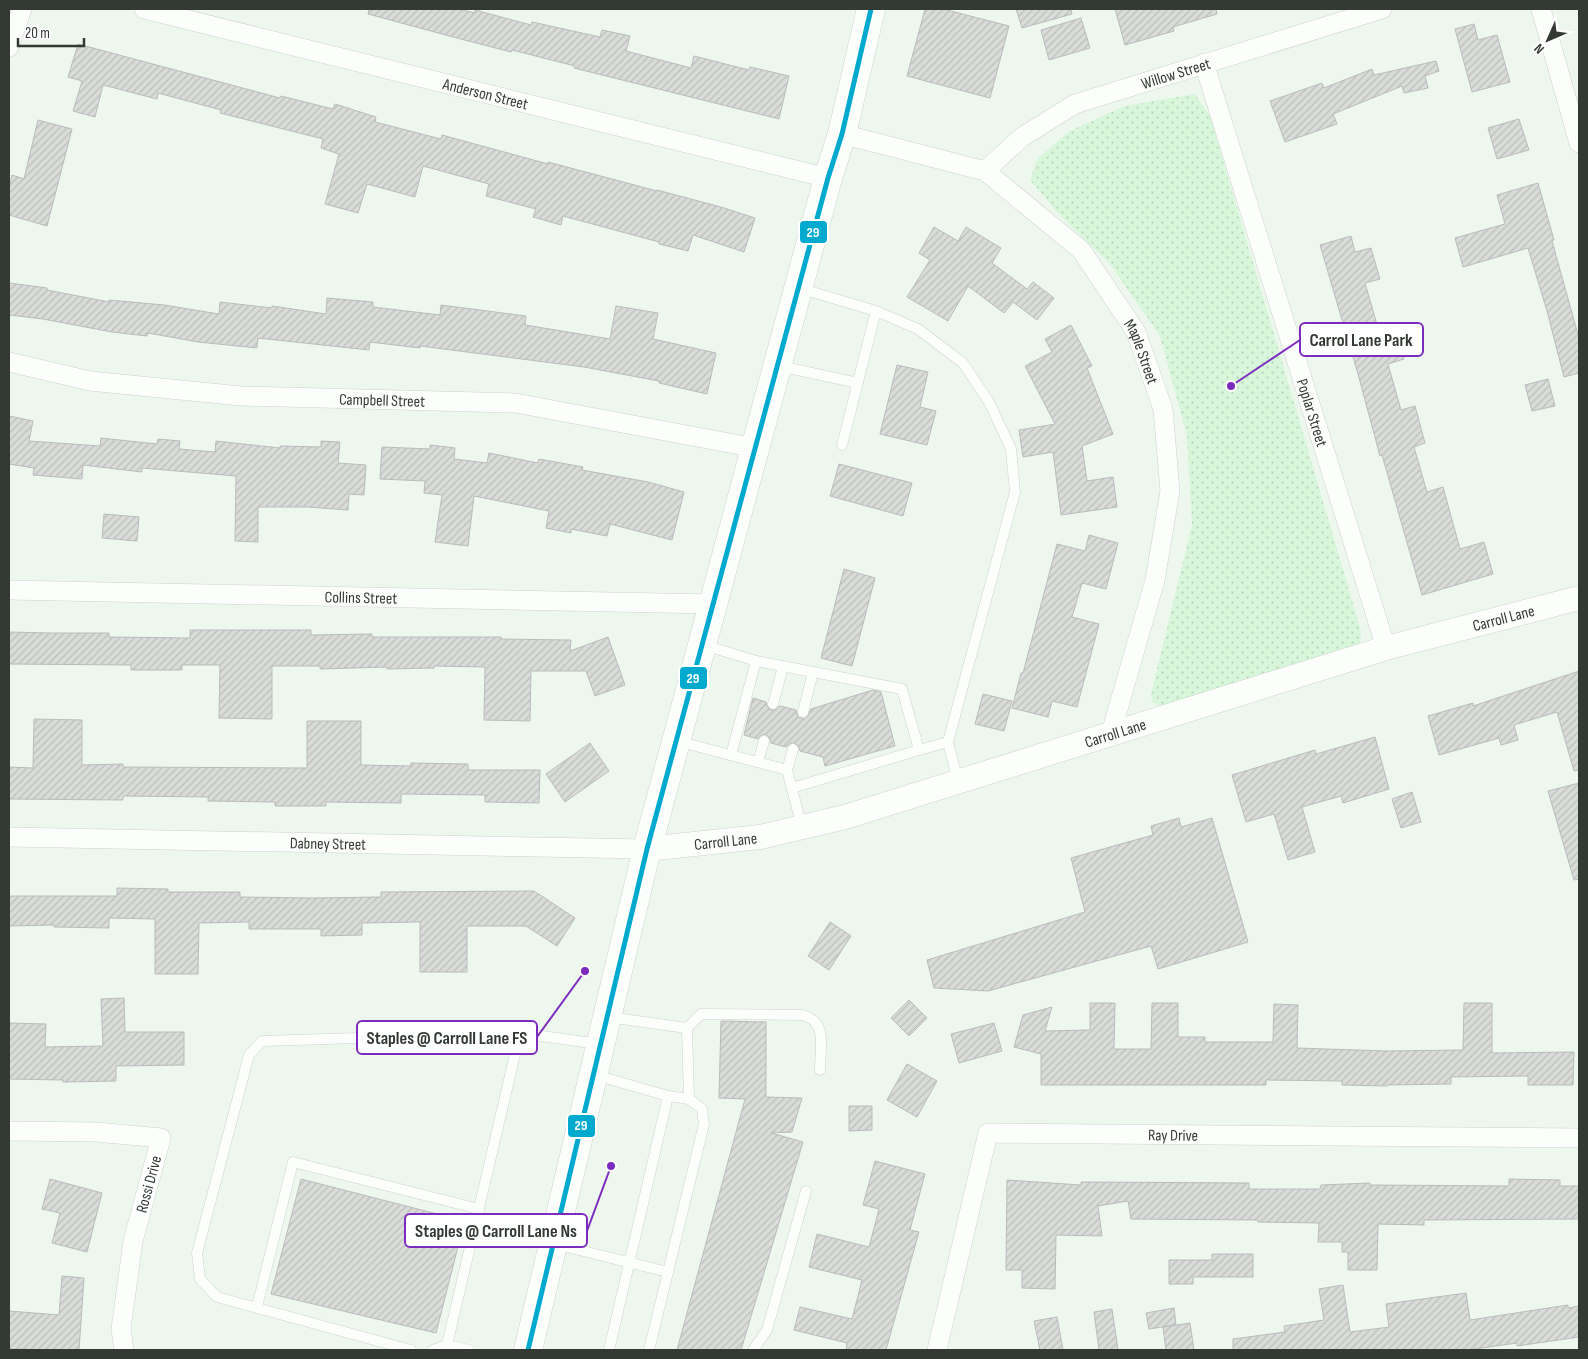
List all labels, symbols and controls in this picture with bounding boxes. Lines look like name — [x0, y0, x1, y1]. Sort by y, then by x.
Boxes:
scale bar — [18, 15, 84, 47]
north arrow — [1523, 15, 1573, 65]
text: 20 m — [25, 24, 50, 43]
text: N — [1531, 40, 1548, 57]
street label: Willow Street — [1139, 55, 1213, 94]
street label: Anderson Street — [440, 75, 530, 115]
line badge: 29 — [799, 220, 828, 244]
text: 29 — [807, 224, 820, 241]
street label: Maple Street — [1119, 316, 1162, 387]
callout: Carrol Lane Park — [1300, 323, 1423, 356]
text: Carrol Lane Park — [1309, 330, 1413, 351]
street label: Poplar Street — [1292, 377, 1331, 449]
street label: Campbell Street — [339, 391, 425, 412]
street label: Collins Street — [324, 588, 397, 609]
street label: Carroll Lane — [1471, 602, 1537, 636]
line badge: 29 — [679, 666, 708, 690]
text: 29 — [687, 670, 700, 687]
street label: Carroll Lane — [1083, 716, 1149, 753]
street label: Carroll Lane — [693, 829, 758, 855]
street label: Dabney Street — [290, 834, 366, 855]
callout: Staples @ Carroll Lane FS — [357, 1021, 537, 1054]
text: Staples @ Carroll Lane FS — [367, 1028, 527, 1049]
line badge: 29 — [567, 1114, 596, 1138]
text: 29 — [575, 1117, 588, 1134]
street label: Ray Drive — [1148, 1126, 1198, 1146]
street label: Rossi Drive — [133, 1154, 166, 1215]
callout: Staples @ Carroll Lane Ns — [405, 1214, 587, 1247]
text: Staples @ Carroll Lane Ns — [415, 1221, 577, 1242]

